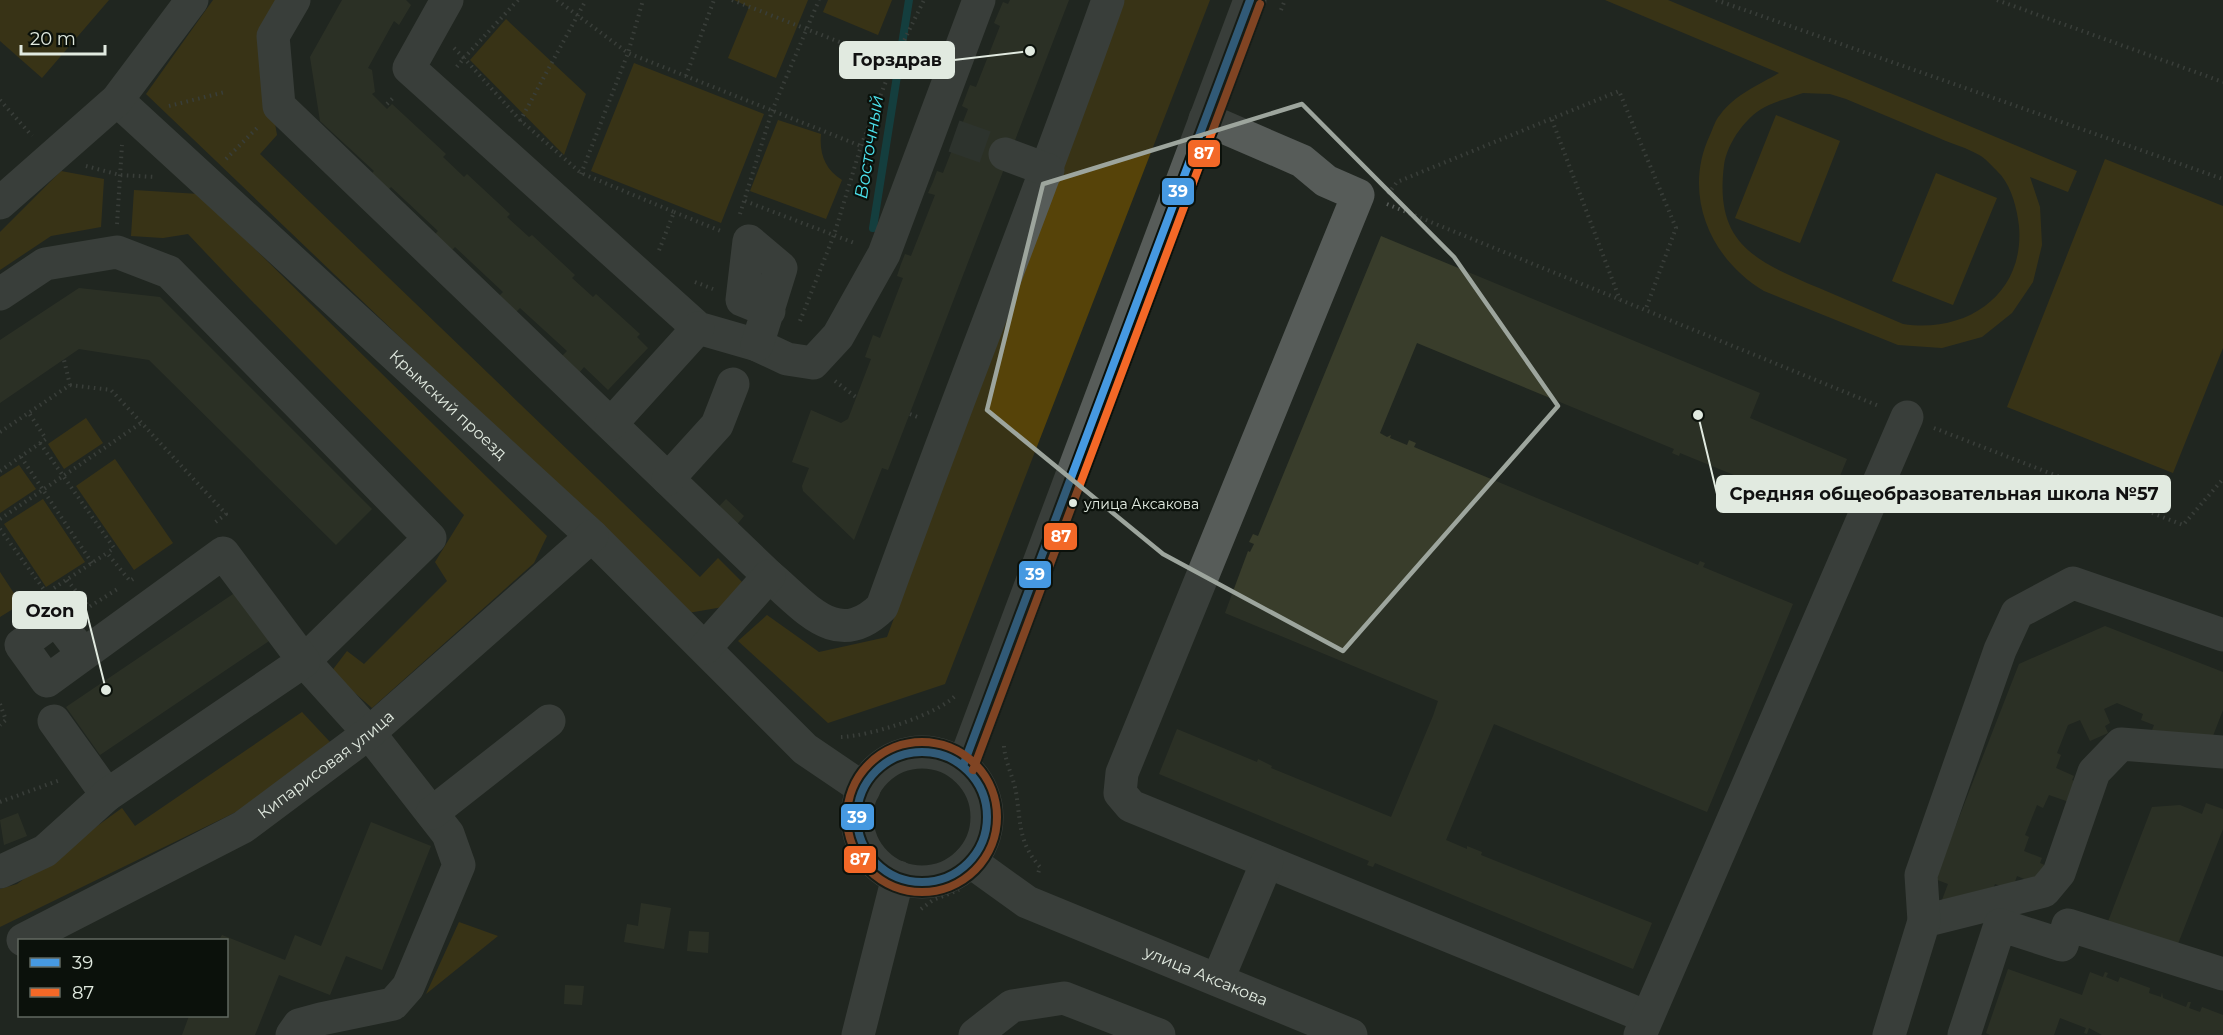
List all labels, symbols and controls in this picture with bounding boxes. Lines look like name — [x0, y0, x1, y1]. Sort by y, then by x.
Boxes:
scale bar — [21, 18, 105, 56]
text: 20 m — [30, 28, 76, 50]
callout: Горздрав — [840, 42, 954, 78]
text: Горздрав — [852, 49, 942, 71]
water label: Восточный — [850, 94, 888, 200]
line badge: 87 — [1187, 139, 1221, 168]
text: 87 — [1194, 144, 1214, 163]
line badge: 39 — [1161, 177, 1195, 206]
text: 39 — [1167, 182, 1188, 201]
street label: Крымский проезд — [386, 346, 511, 463]
callout: Средняя общеобразовательная школа №57 — [1717, 476, 2170, 512]
text: Средняя общеобразовательная школа №57 — [1729, 483, 2159, 505]
place label: улица Аксакова — [1083, 495, 1199, 513]
marker: улица Аксакова — [1067, 497, 1079, 509]
line badge: 87 — [1043, 522, 1078, 551]
text: 87 — [1051, 527, 1071, 546]
line badge: 39 — [1018, 560, 1052, 589]
text: 39 — [1024, 565, 1045, 584]
callout: Ozon — [13, 592, 86, 628]
text: Ozon — [25, 600, 75, 622]
street label: Кипарисовая улица — [254, 707, 398, 823]
line badge: 39 — [840, 803, 875, 831]
text: 39 — [846, 808, 867, 827]
line badge: 87 — [843, 845, 877, 874]
text: 87 — [850, 850, 870, 869]
legend — [18, 939, 228, 1017]
street label: улица Аксакова — [1141, 942, 1271, 1010]
text: 39 — [72, 952, 93, 974]
text: 87 — [72, 982, 94, 1004]

